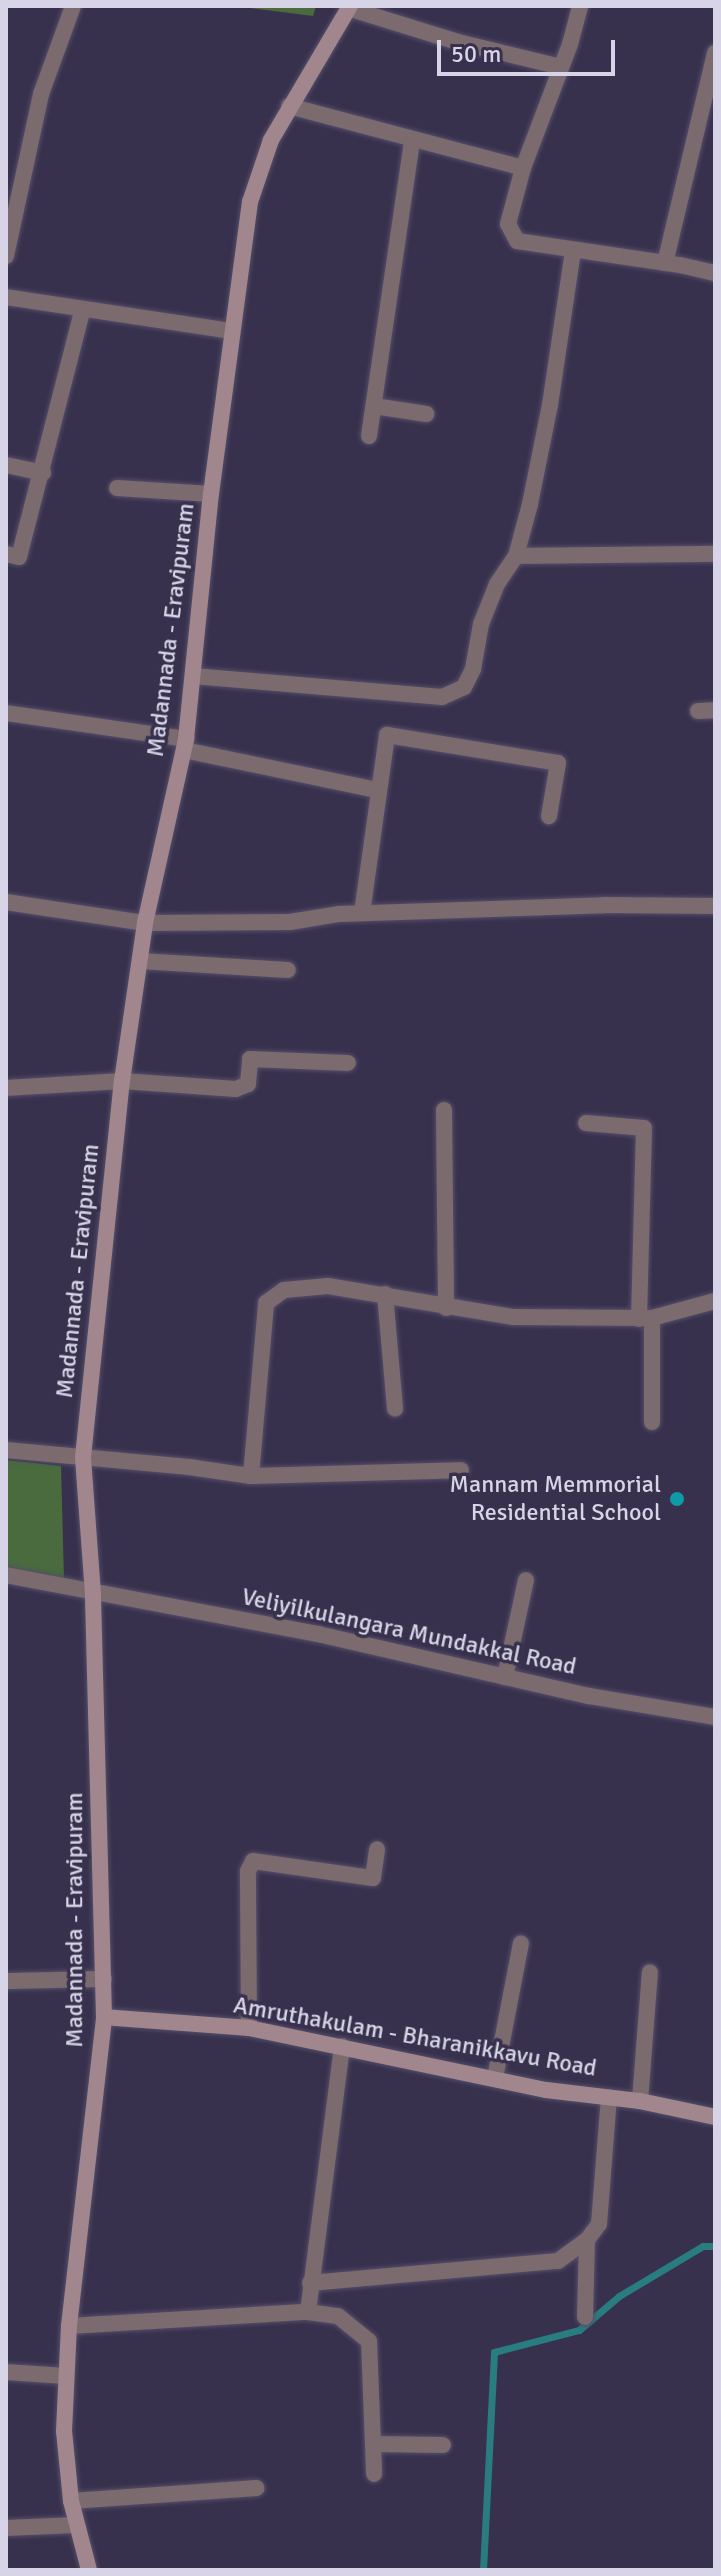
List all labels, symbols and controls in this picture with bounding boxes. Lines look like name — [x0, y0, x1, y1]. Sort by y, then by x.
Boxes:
scale bar — [441, 24, 619, 74]
text: 50 m — [451, 39, 501, 69]
street label: Madannada - Eravipuram — [141, 501, 201, 759]
street label: Madannada - Eravipuram — [50, 1142, 106, 1400]
place label: Mannam Memmorial Residential School — [450, 1471, 661, 1527]
marker: Mannam Memmorial Residential School — [668, 1490, 686, 1508]
street label: Veliyilkulangara Mundakkal Road — [239, 1582, 579, 1682]
street label: Madannada - Eravipuram — [61, 1792, 89, 2048]
street label: Amruthakulam - Bharanikkavu Road — [231, 1991, 599, 2083]

